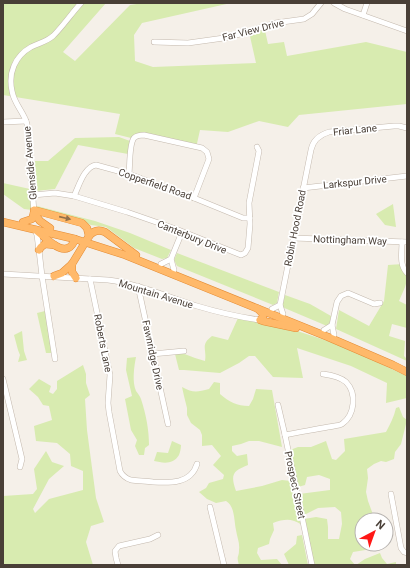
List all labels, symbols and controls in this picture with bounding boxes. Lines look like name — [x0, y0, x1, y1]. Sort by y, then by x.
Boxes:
street label: Far View Drive — [221, 17, 285, 43]
street label: Friar Lane — [332, 122, 378, 138]
street label: Glenside Avenue — [21, 126, 39, 200]
street label: Copperfield Road — [117, 166, 193, 202]
street label: Larkspur Drive — [323, 173, 387, 191]
street label: Robin Hood Road — [282, 189, 308, 267]
one-way arrow — [59, 216, 72, 222]
street label: Canterbury Drive — [156, 218, 228, 256]
street label: Nottingham Way — [313, 233, 387, 247]
street label: Mountain Avenue — [117, 277, 195, 311]
street label: Roberts Lane — [92, 313, 114, 373]
street label: Fawnridge Drive — [140, 319, 166, 391]
street label: Prospect Street — [282, 450, 308, 520]
north arrow — [354, 512, 394, 552]
text: N — [373, 517, 388, 532]

